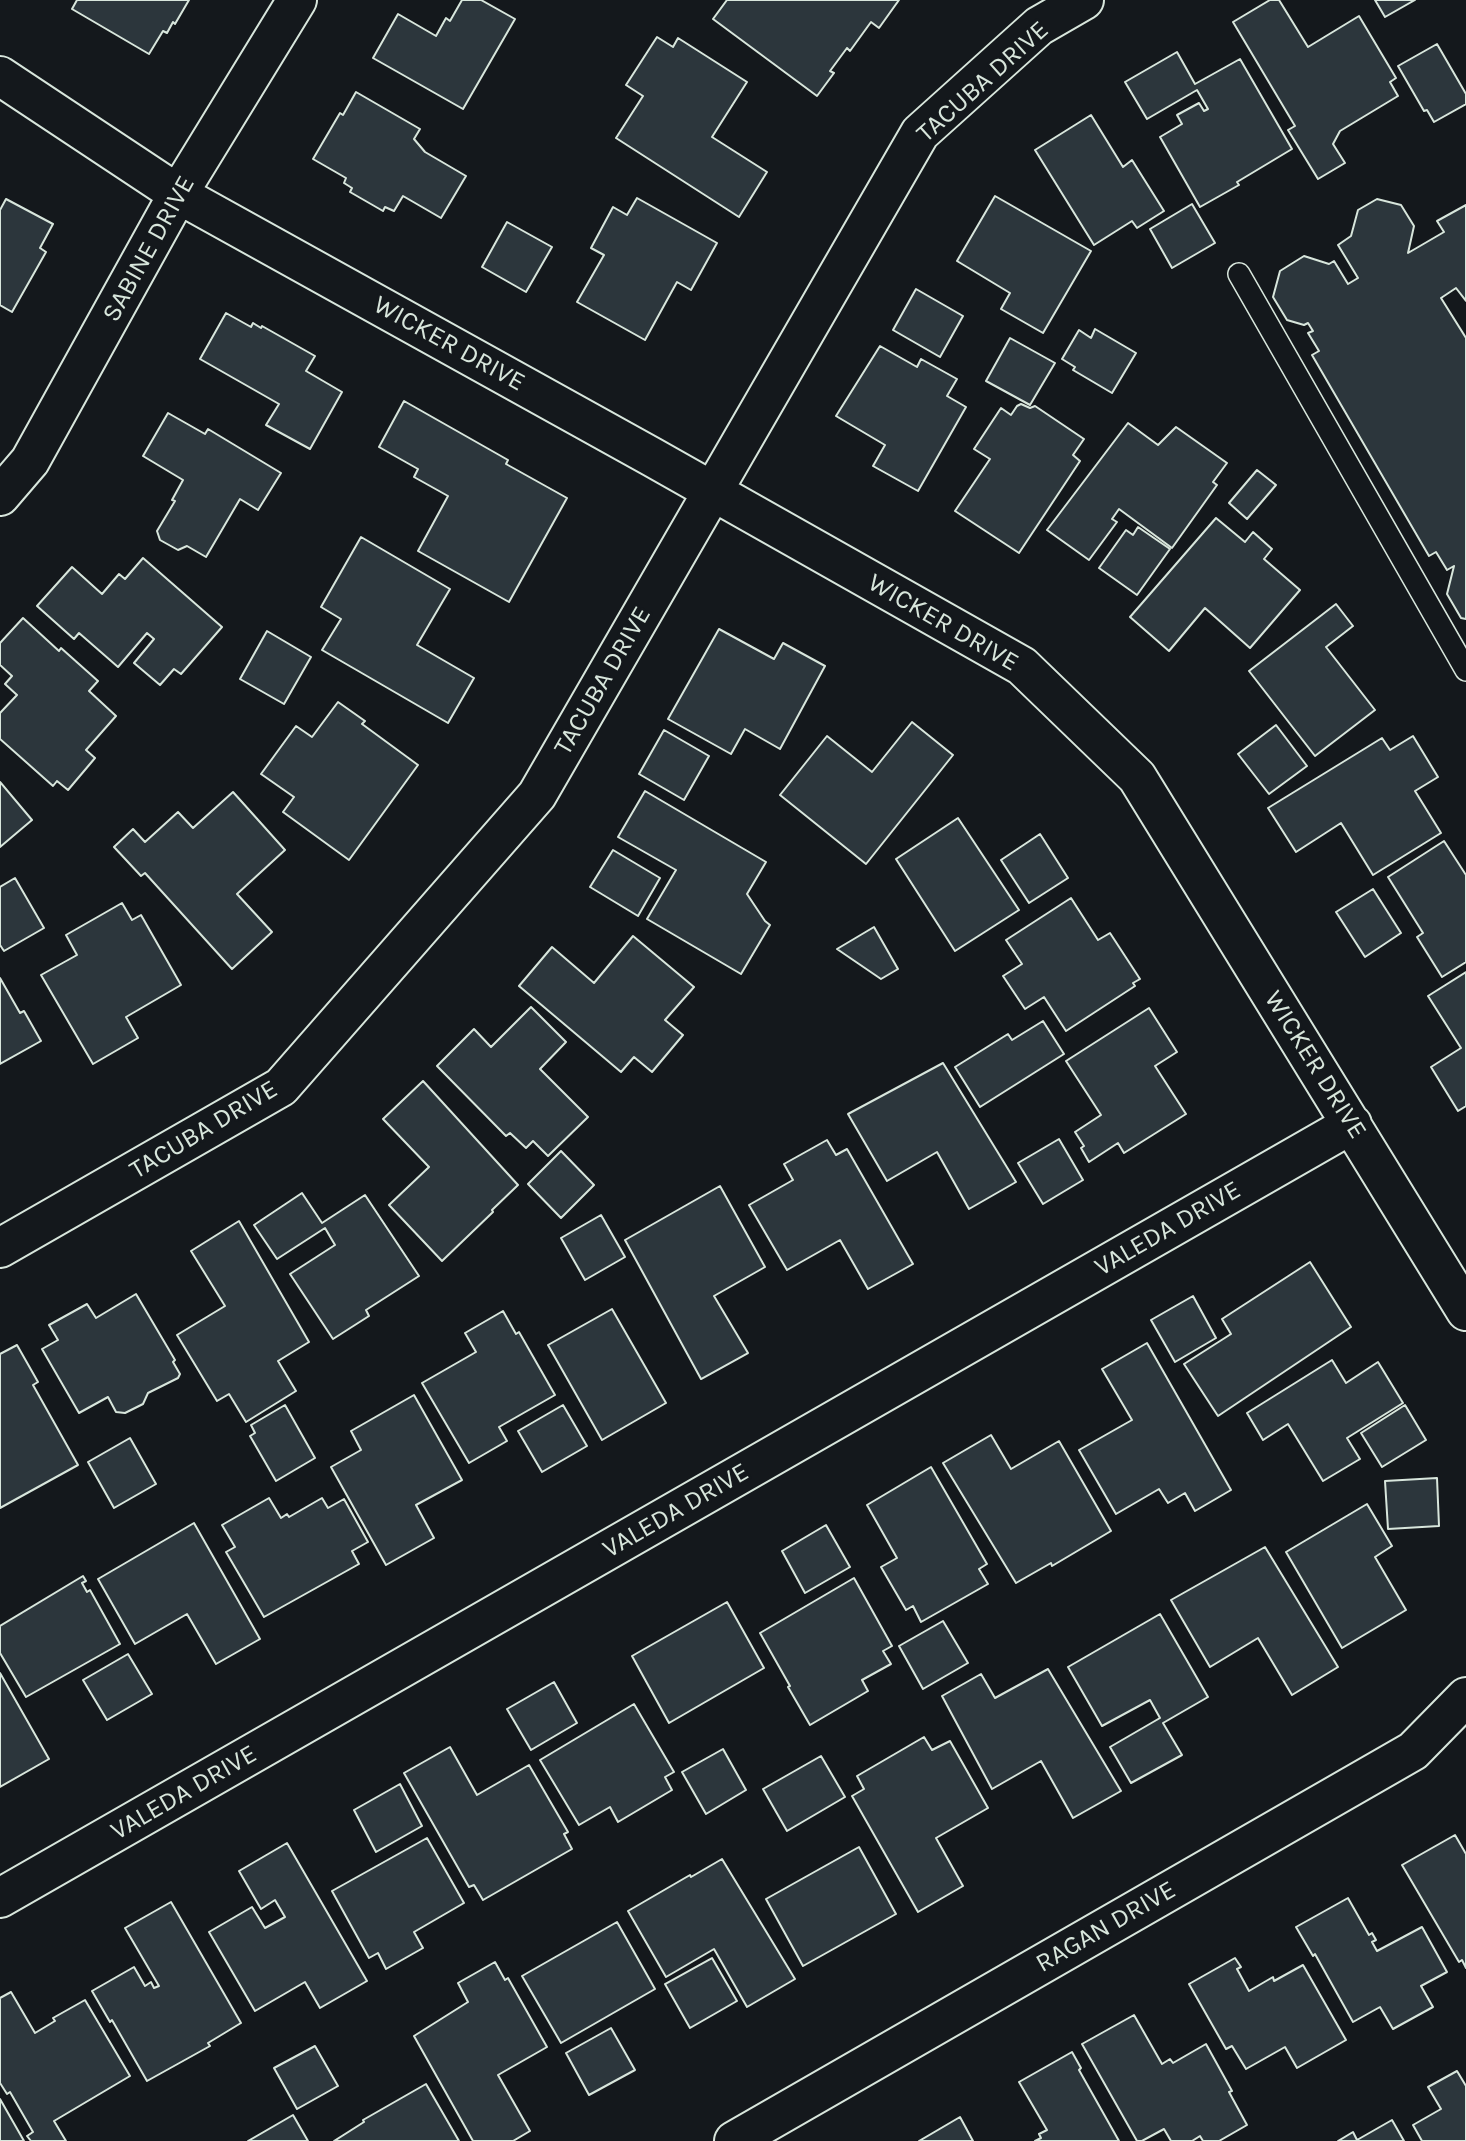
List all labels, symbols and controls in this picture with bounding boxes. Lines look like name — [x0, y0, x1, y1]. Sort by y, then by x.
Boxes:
street label: TACUBA DRIVE — [911, 15, 1055, 149]
street label: SABINE DRIVE — [96, 170, 202, 328]
street label: WICKER DRIVE — [368, 289, 530, 399]
street label: WICKER DRIVE — [862, 567, 1024, 679]
street label: TACUBA DRIVE — [548, 601, 658, 761]
street label: WICKER DRIVE — [1257, 985, 1373, 1145]
street label: TACUBA DRIVE — [125, 1074, 283, 1186]
street label: VALEDA DRIVE — [1089, 1175, 1247, 1283]
street label: VALEDA DRIVE — [597, 1457, 755, 1565]
street label: VALEDA DRIVE — [105, 1739, 263, 1847]
street label: RAGAN DRIVE — [1031, 1874, 1181, 1980]

